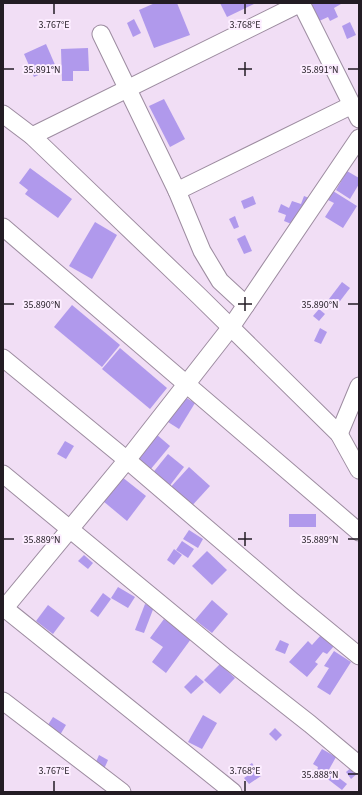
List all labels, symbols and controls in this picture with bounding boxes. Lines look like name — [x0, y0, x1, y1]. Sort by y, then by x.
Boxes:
text: 3.767°E — [39, 18, 69, 32]
text: 3.768°E — [230, 18, 260, 32]
text: 35.891°N — [23, 63, 61, 77]
text: 35.891°N — [301, 63, 339, 77]
text: 35.890°N — [23, 298, 61, 312]
text: 35.890°N — [301, 298, 339, 312]
text: 35.889°N — [23, 533, 61, 547]
text: 35.889°N — [301, 533, 339, 547]
text: 3.767°E — [39, 764, 69, 778]
text: 3.768°E — [230, 764, 260, 778]
text: 35.888°N — [301, 768, 339, 782]

